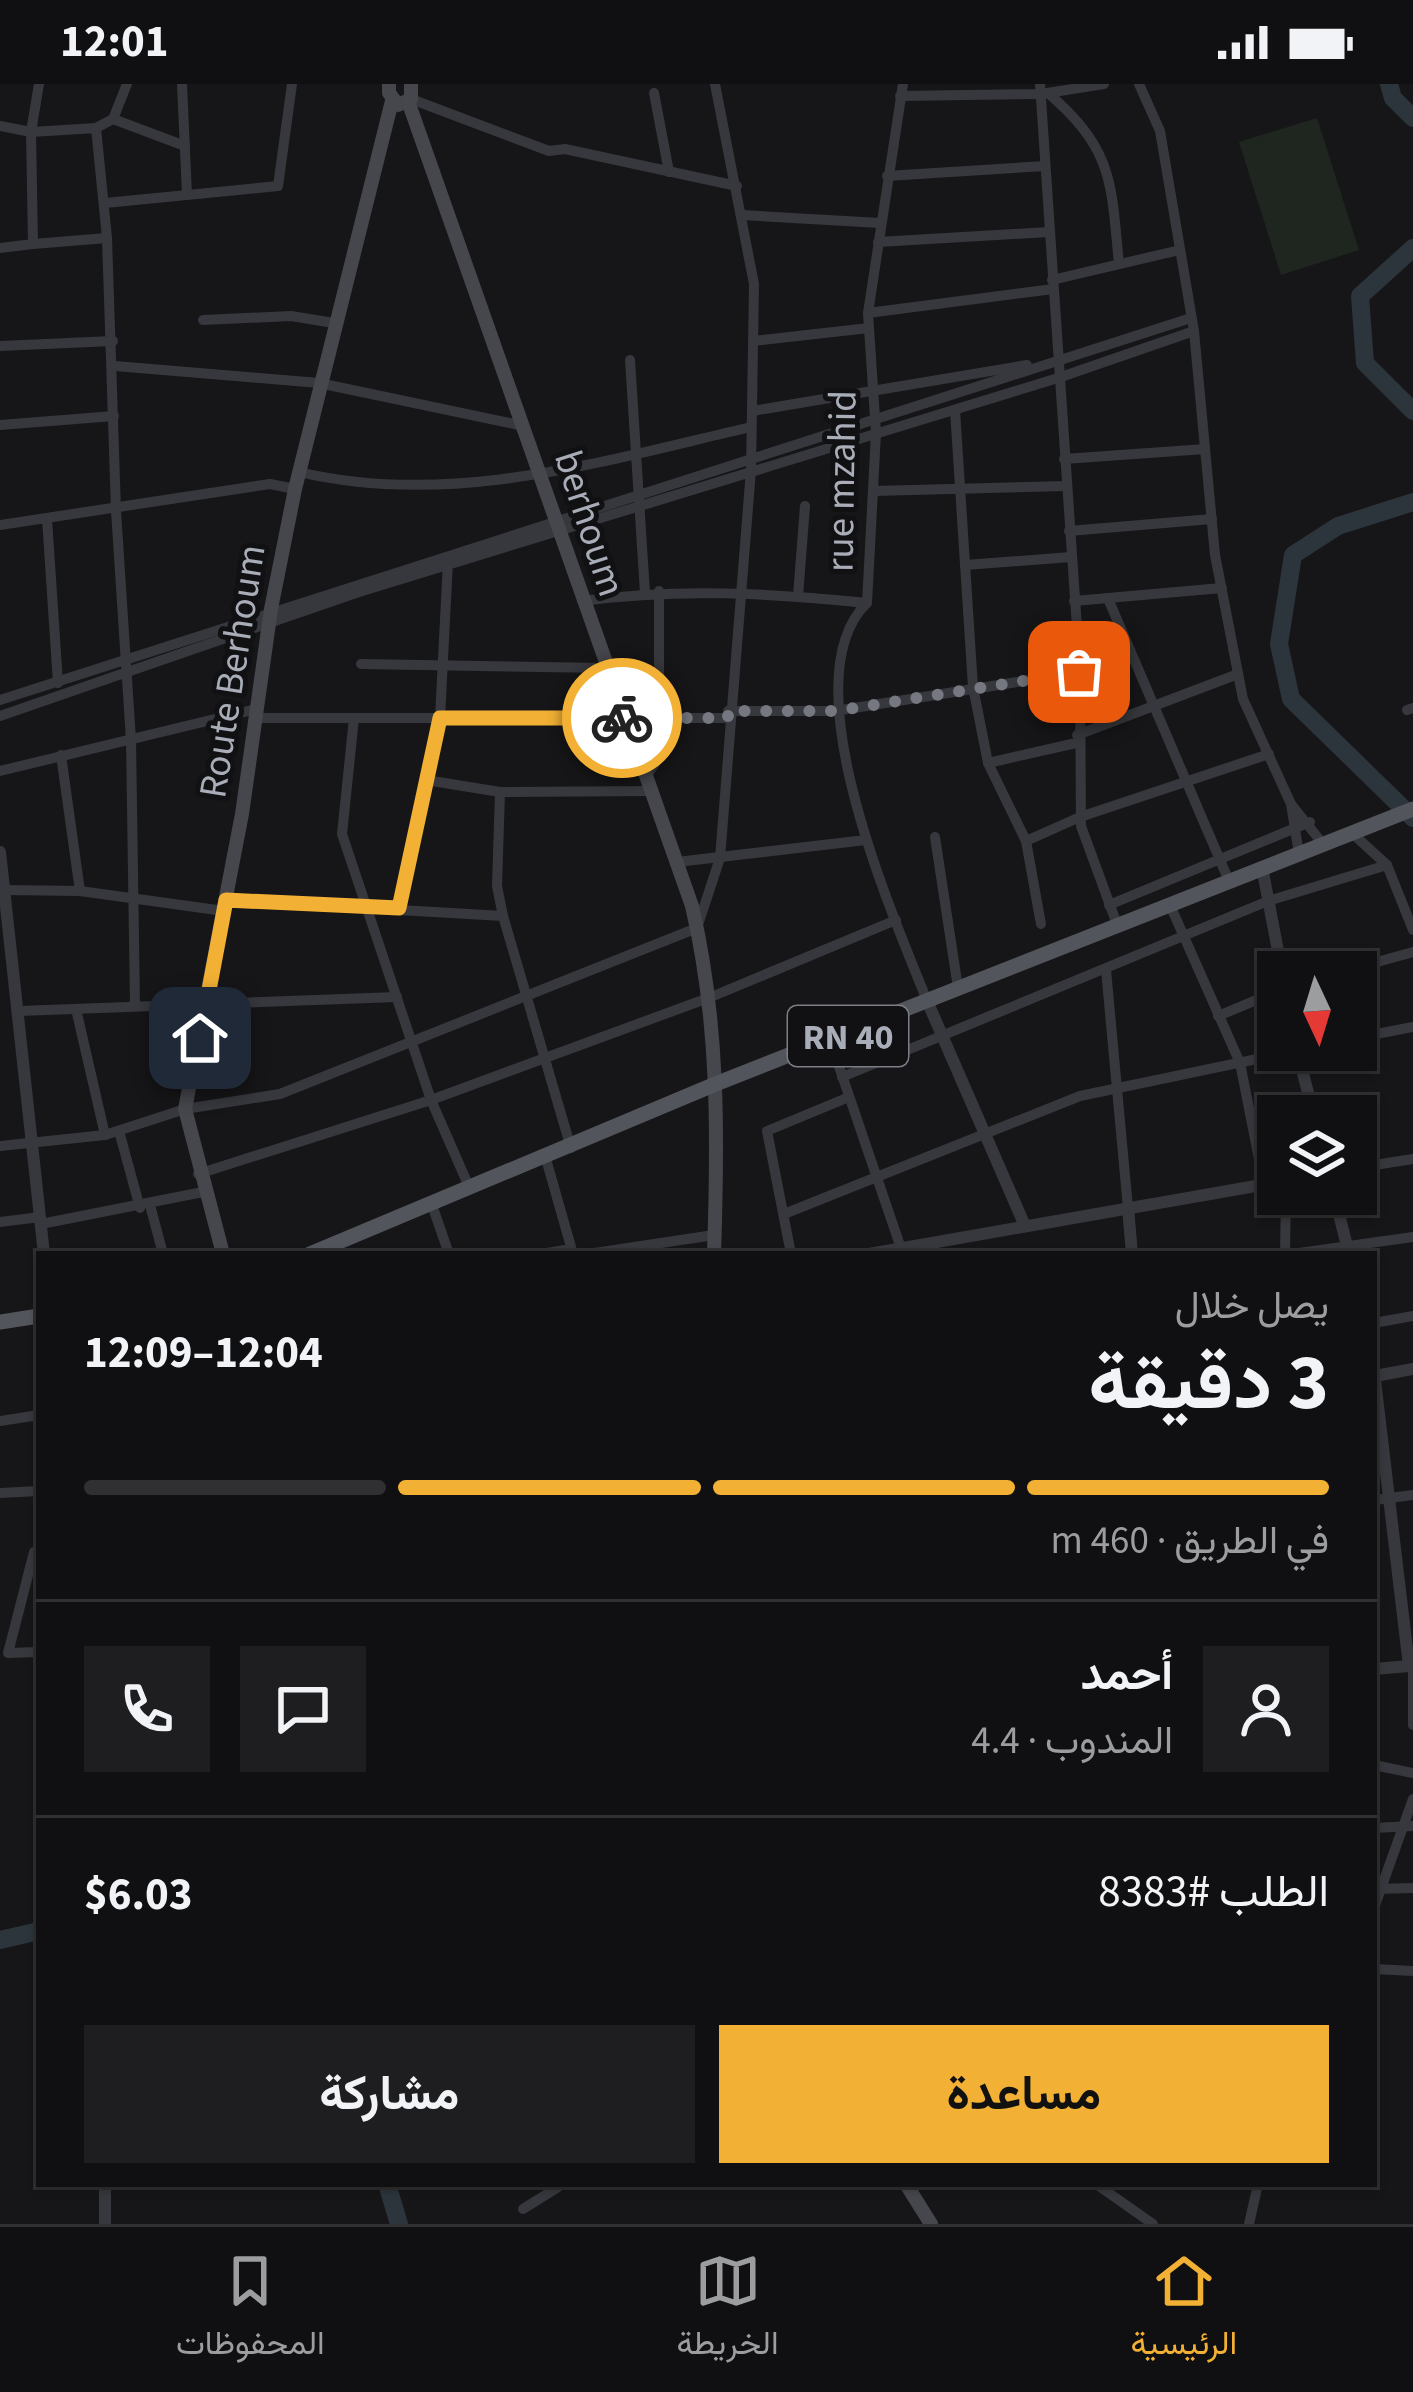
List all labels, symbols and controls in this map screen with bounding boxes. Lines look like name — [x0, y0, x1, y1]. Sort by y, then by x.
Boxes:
text: 12:01 — [60, 10, 169, 74]
street label: rue mzahid — [812, 390, 872, 573]
street label: berhoum — [539, 443, 639, 604]
street label: Route Berhoum — [185, 541, 281, 802]
pin — [1028, 621, 1130, 723]
icon: bag — [1046, 639, 1112, 705]
courier — [562, 658, 682, 778]
icon: bike — [589, 685, 655, 751]
north arrow — [1257, 951, 1377, 1071]
map controls — [1257, 951, 1377, 1215]
pin — [149, 987, 251, 1089]
icon: home — [167, 1005, 233, 1071]
road number: RN 40 — [788, 1006, 908, 1066]
button: layers — [1257, 1095, 1377, 1215]
text: يصل خلال — [1175, 1278, 1329, 1334]
text: 12:04–12:09 — [84, 1321, 323, 1385]
text: 3 دقيقة — [1088, 1328, 1329, 1439]
text: في الطريق · 460 m — [1051, 1513, 1329, 1569]
text: أحمد — [1081, 1643, 1173, 1707]
button: phone — [84, 1646, 210, 1772]
button: chat — [240, 1646, 366, 1772]
button: person — [1203, 1646, 1329, 1772]
text: المندوب · 4.4 — [971, 1713, 1173, 1769]
text: الطلب #8383 — [1098, 1860, 1329, 1924]
text: $6.03 — [84, 1863, 193, 1927]
button: مشاركة — [84, 2025, 695, 2163]
button: مساعدة — [719, 2025, 1329, 2163]
tab: المحفوظات — [176, 2248, 325, 2372]
tab: الخريطة — [676, 2248, 779, 2372]
tab: الرئيسية — [1130, 2248, 1237, 2372]

